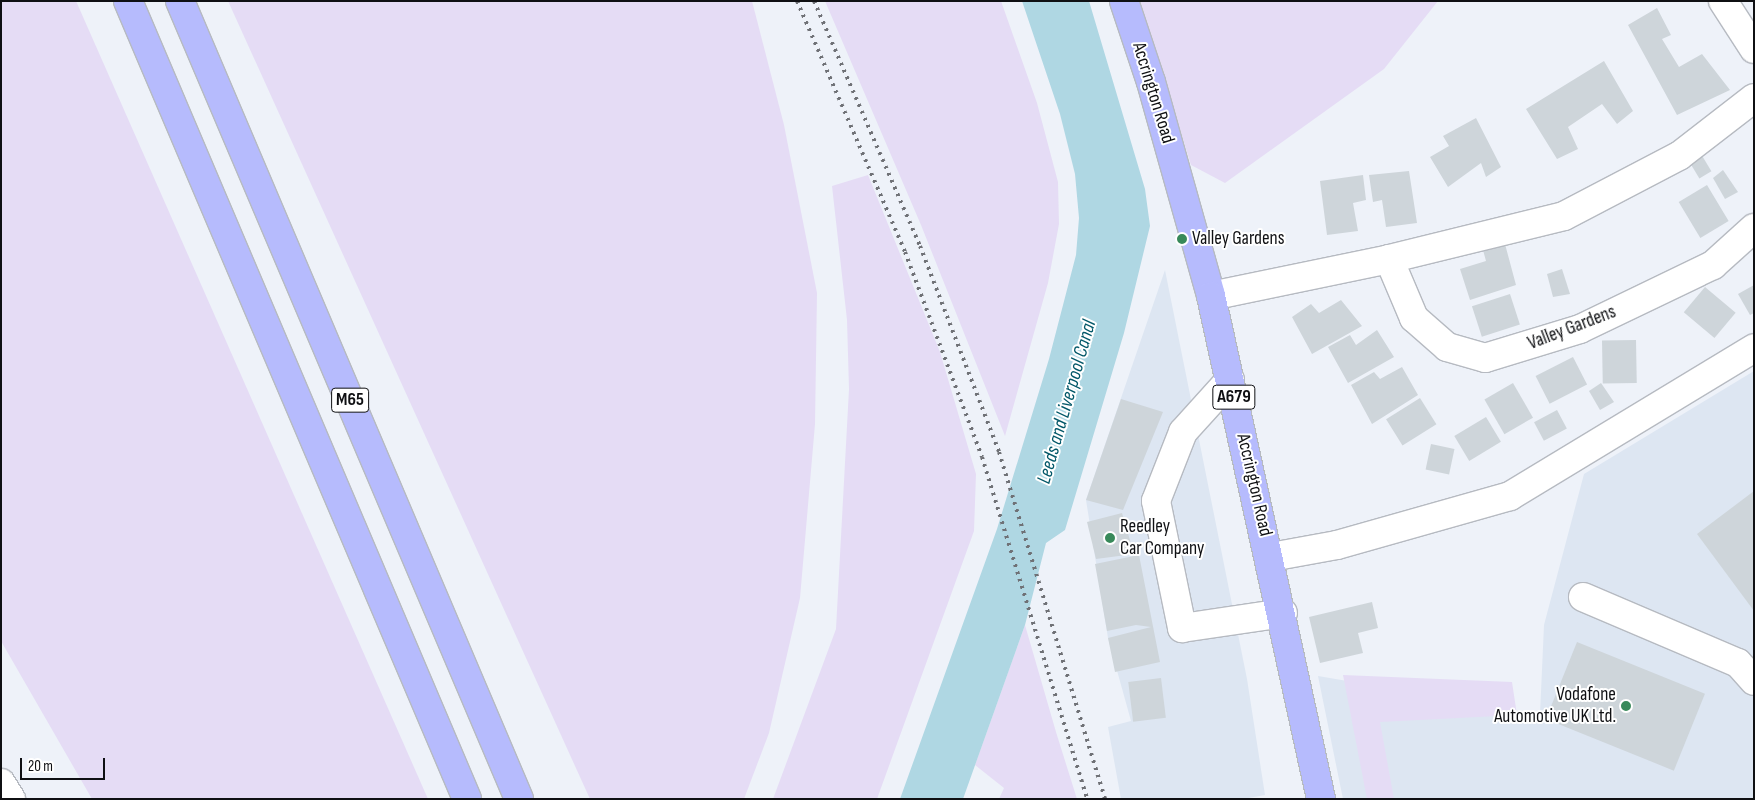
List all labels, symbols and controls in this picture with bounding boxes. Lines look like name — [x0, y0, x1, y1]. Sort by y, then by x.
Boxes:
street label: Accrington Road — [1127, 40, 1179, 146]
place label: Valley Gardens — [1192, 228, 1285, 250]
marker: Valley Gardens — [1176, 233, 1188, 245]
street label: Valley Gardens — [1525, 301, 1619, 355]
water label: Leeds and Liverpool Canal — [1032, 317, 1102, 487]
road number: A679 — [1212, 382, 1256, 412]
road number: M65 — [330, 384, 370, 416]
street label: Accrington Road — [1231, 432, 1277, 538]
place label: Reedley Car Company — [1120, 516, 1204, 560]
marker: Reedley Car Company — [1104, 532, 1116, 544]
place label: Vodafone Automotive UK Ltd. — [1494, 684, 1616, 728]
marker: Vodafone Automotive UK Ltd. — [1620, 700, 1632, 712]
scale bar — [22, 748, 108, 780]
text: 20 m — [28, 757, 53, 776]

